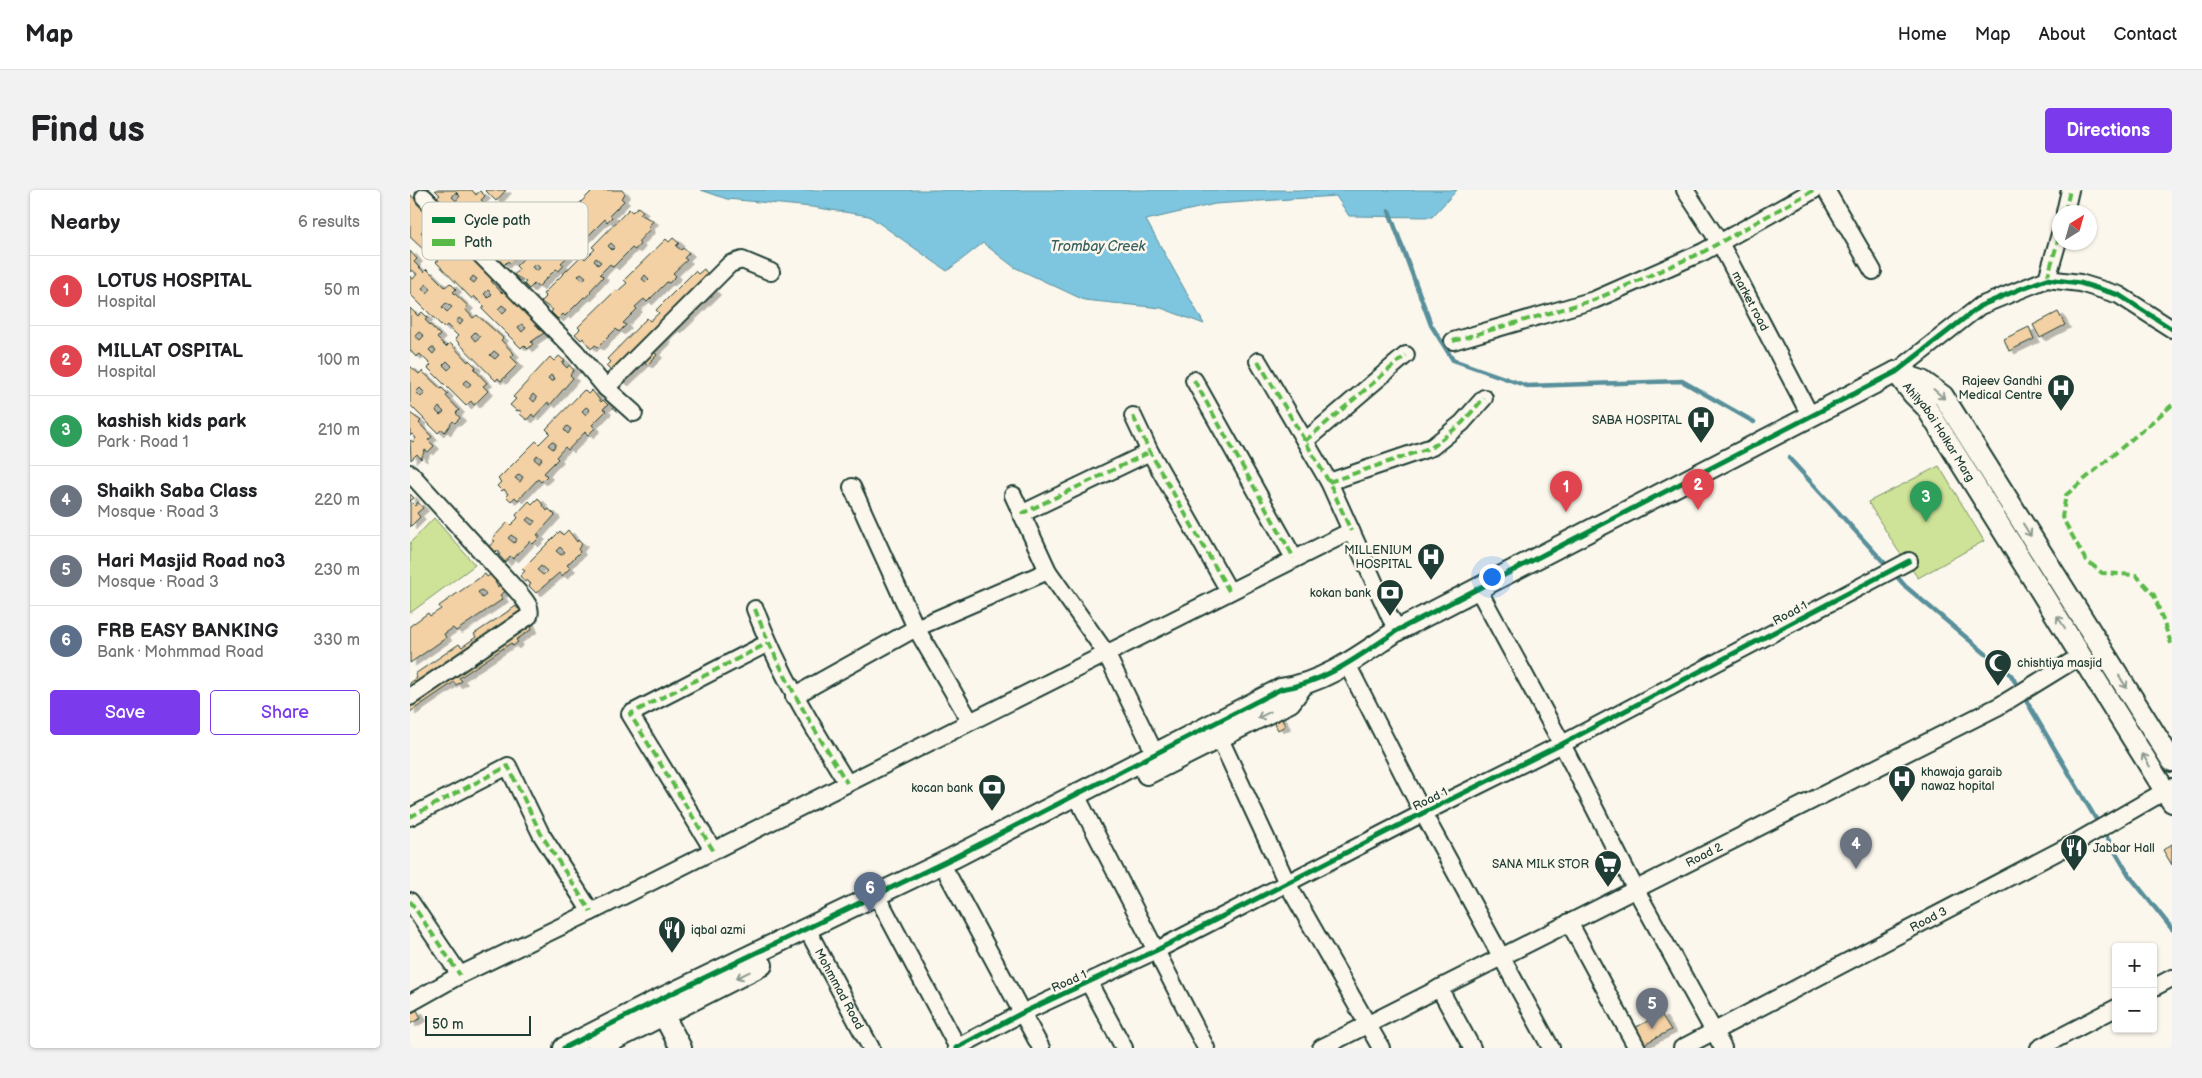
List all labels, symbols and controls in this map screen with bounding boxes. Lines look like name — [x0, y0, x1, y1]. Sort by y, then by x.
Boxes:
text: Map — [25, 20, 73, 49]
text: Home — [1898, 24, 1947, 45]
text: Map — [1975, 24, 2011, 45]
text: About — [2039, 24, 2086, 45]
text: Contact — [2114, 24, 2177, 45]
button: Directions — [2045, 108, 2172, 153]
text: Find us — [30, 109, 145, 152]
legend — [422, 202, 588, 260]
north arrow — [2052, 205, 2097, 250]
text: Nearby — [50, 210, 120, 235]
text: Cycle path — [464, 212, 531, 229]
text: 6 results — [298, 213, 360, 232]
text: Path — [464, 234, 492, 251]
water label: Trombay Creek — [1050, 238, 1147, 255]
street label: market road — [1728, 269, 1772, 334]
text: LOTUS HOSPITAL — [97, 270, 252, 293]
text: 1 — [63, 281, 69, 300]
text: 50 m — [324, 281, 360, 300]
text: Hospital — [97, 293, 156, 312]
text: MILLAT OSPITAL — [97, 340, 243, 363]
text: 2 — [61, 351, 71, 370]
text: 100 m — [317, 351, 360, 370]
text: Hospital — [97, 363, 156, 382]
hospital icon: Rajeev Gandhi Medical Centre — [2046, 373, 2076, 412]
place label: Rajeev Gandhi Medical Centre — [1958, 374, 2042, 403]
street label: Ahilyabai Holkar Marg — [1899, 380, 1978, 485]
one-way arrow — [1932, 388, 1945, 399]
hospital icon: SABA HOSPITAL — [1686, 405, 1716, 444]
text: kashish kids park — [97, 410, 246, 433]
place label: SABA HOSPITAL — [1592, 413, 1682, 428]
text: 3 — [61, 421, 71, 440]
text: 210 m — [318, 421, 360, 440]
text: Park · Road 1 — [97, 433, 189, 452]
pin: 2 — [1682, 469, 1714, 510]
pin: 1 — [1550, 471, 1582, 512]
text: Shaikh Saba Class — [97, 480, 257, 503]
pin: 3 — [1910, 481, 1942, 522]
text: 4 — [61, 491, 71, 510]
text: 220 m — [314, 491, 360, 510]
text: Mosque · Road 3 — [97, 503, 219, 522]
one-way arrow — [2022, 522, 2032, 536]
hospital icon: MILLENIUM HOSPITAL — [1416, 542, 1446, 581]
place label: MILLENIUM HOSPITAL — [1344, 543, 1412, 572]
text: Hari Masjid Road no3 — [97, 550, 285, 573]
text: 5 — [61, 561, 71, 580]
text: 230 m — [314, 561, 360, 580]
your location — [1479, 564, 1505, 590]
text: Mosque · Road 3 — [97, 573, 219, 592]
bank icon: kokan bank — [1375, 578, 1405, 617]
place label: kokan bank — [1310, 586, 1371, 601]
street label: Road 1 — [1770, 598, 1810, 629]
one-way arrow — [2056, 615, 2066, 629]
text: FRB EASY BANKING — [97, 620, 278, 643]
text: 6 — [61, 631, 71, 650]
text: 330 m — [313, 631, 360, 650]
text: Bank · Mohmmad Road — [97, 643, 264, 662]
mosque icon: chishtiya masjid — [1983, 648, 2013, 687]
place label: chishtiya masjid — [2017, 656, 2102, 671]
one-way arrow — [2118, 675, 2128, 689]
button: Save — [50, 690, 200, 735]
button: Share — [210, 690, 360, 735]
one-way arrow — [1257, 710, 1272, 720]
one-way arrow — [2141, 754, 2151, 768]
hospital icon: khawaja garaib nawaz hopital — [1887, 764, 1917, 803]
place label: khawaja garaib nawaz hopital — [1921, 765, 2002, 794]
bank icon: kocan bank — [977, 773, 1007, 812]
place label: kocan bank — [911, 781, 973, 796]
street label: Road 1 — [1410, 785, 1450, 814]
pin: 4 — [1840, 828, 1872, 869]
restaurant icon: Jabbar Hall — [2059, 833, 2089, 872]
street label: Road 2 — [1683, 840, 1725, 871]
place label: Jabbar Hall — [2093, 841, 2155, 856]
supermarket icon: SANA MILK STOR — [1593, 849, 1623, 888]
place label: SANA MILK STOR — [1492, 857, 1589, 872]
pin: 6 — [854, 872, 886, 913]
street label: Road 3 — [1908, 904, 1950, 936]
restaurant icon: iqbal azmi — [657, 915, 687, 954]
place label: iqbal azmi — [691, 923, 746, 938]
map controls — [2112, 943, 2157, 1033]
button: + — [2112, 943, 2157, 988]
street label: Mohmmad Road — [811, 946, 867, 1032]
street label: Road 1 — [1049, 967, 1089, 996]
one-way arrow — [736, 971, 751, 980]
pin: 5 — [1636, 988, 1668, 1029]
button: − — [2112, 988, 2157, 1033]
scale bar — [425, 1013, 531, 1036]
text: 50 m — [432, 1016, 464, 1033]

